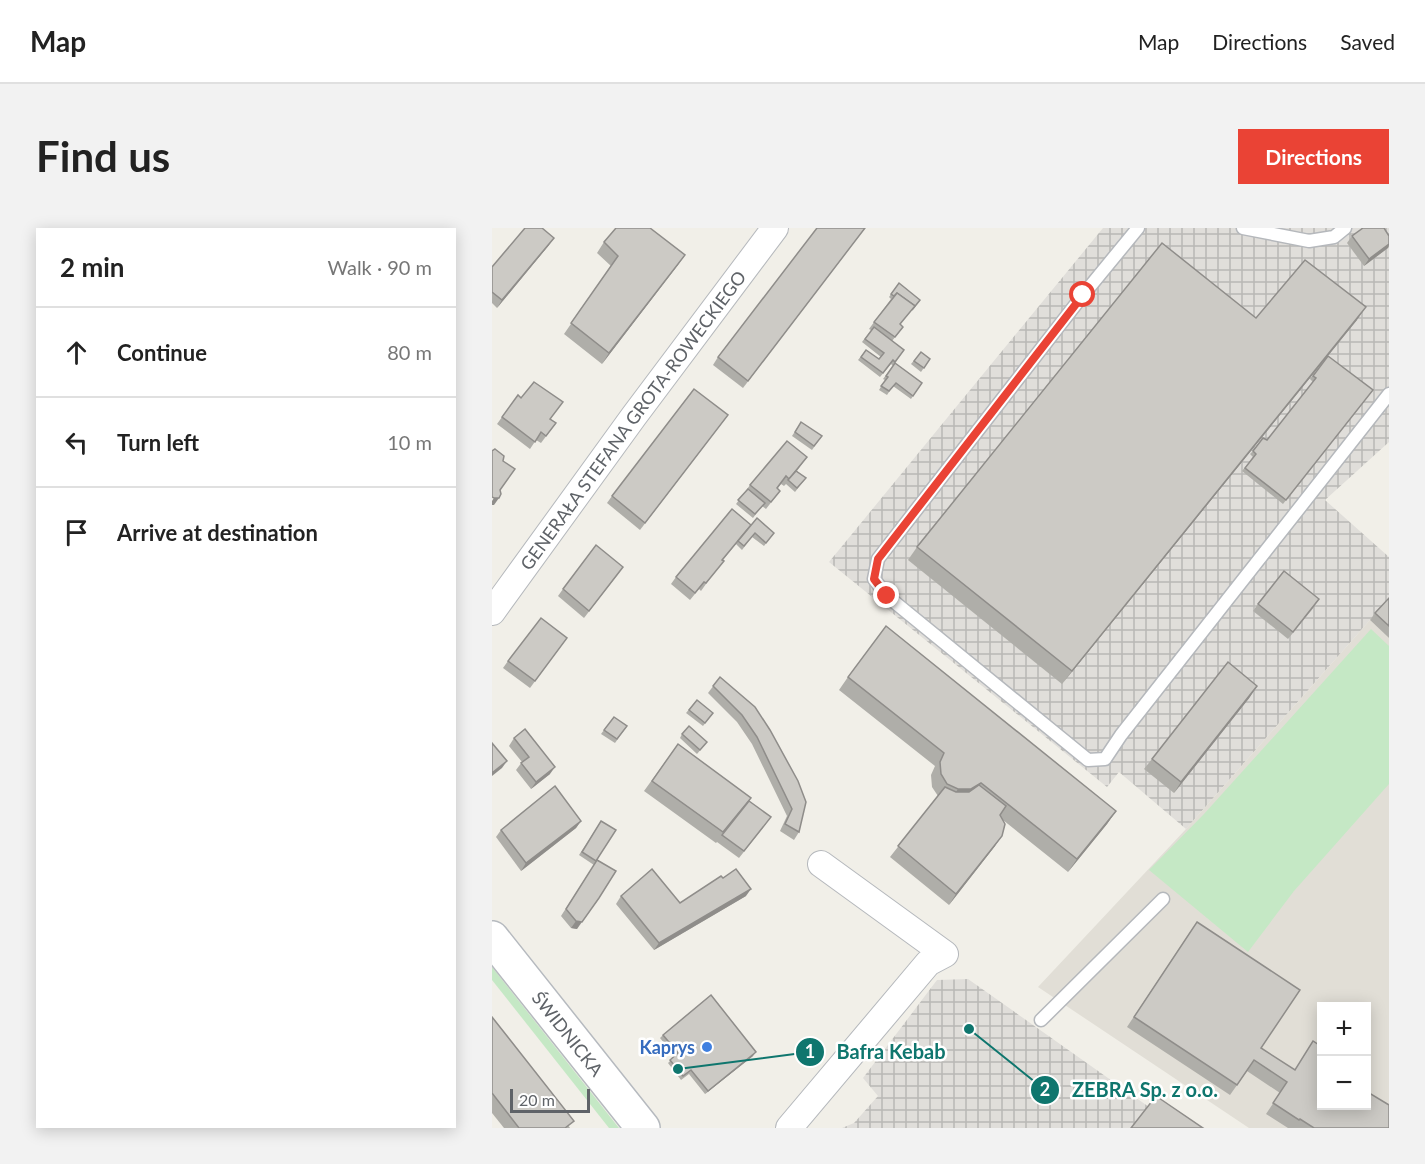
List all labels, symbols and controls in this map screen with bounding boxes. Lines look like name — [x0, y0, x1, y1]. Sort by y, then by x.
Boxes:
text: Map — [30, 24, 86, 58]
text: Map — [1138, 29, 1179, 54]
text: Directions — [1212, 29, 1307, 54]
text: Saved — [1340, 29, 1395, 54]
button: Directions — [1238, 129, 1389, 184]
text: Find us — [36, 131, 170, 181]
text: 2 min — [60, 251, 124, 283]
text: Walk · 90 m — [327, 255, 432, 279]
street label: GENERAŁA STEFANA GROTA-ROWECKIEGO — [515, 266, 750, 574]
route start — [1069, 281, 1095, 307]
icon: ahead — [60, 336, 93, 369]
text: Continue — [117, 339, 207, 366]
text: 80 m — [387, 340, 432, 364]
icon: left — [60, 426, 93, 459]
text: Turn left — [117, 429, 199, 456]
text: 10 m — [387, 430, 432, 454]
icon: arrive — [60, 516, 93, 549]
text: Arrive at destination — [117, 519, 318, 546]
route end — [873, 582, 899, 608]
street label: ŚWIDNICKA — [528, 987, 609, 1081]
map controls — [1317, 1002, 1371, 1110]
button: + — [1317, 1002, 1371, 1056]
callout: Bafra Kebab — [795, 1033, 958, 1071]
place label: Kaprys — [639, 1036, 695, 1058]
text: Bafra Kebab — [837, 1039, 946, 1063]
marker: Kaprys — [700, 1040, 714, 1054]
text: 1 — [805, 1040, 815, 1062]
button: − — [1317, 1056, 1371, 1110]
callout: ZEBRA Sp. z o.o. — [1030, 1071, 1231, 1109]
text: ZEBRA Sp. z o.o. — [1072, 1077, 1218, 1101]
text: 2 — [1040, 1078, 1050, 1100]
scale bar — [510, 1086, 590, 1114]
text: 20 m — [519, 1090, 555, 1109]

